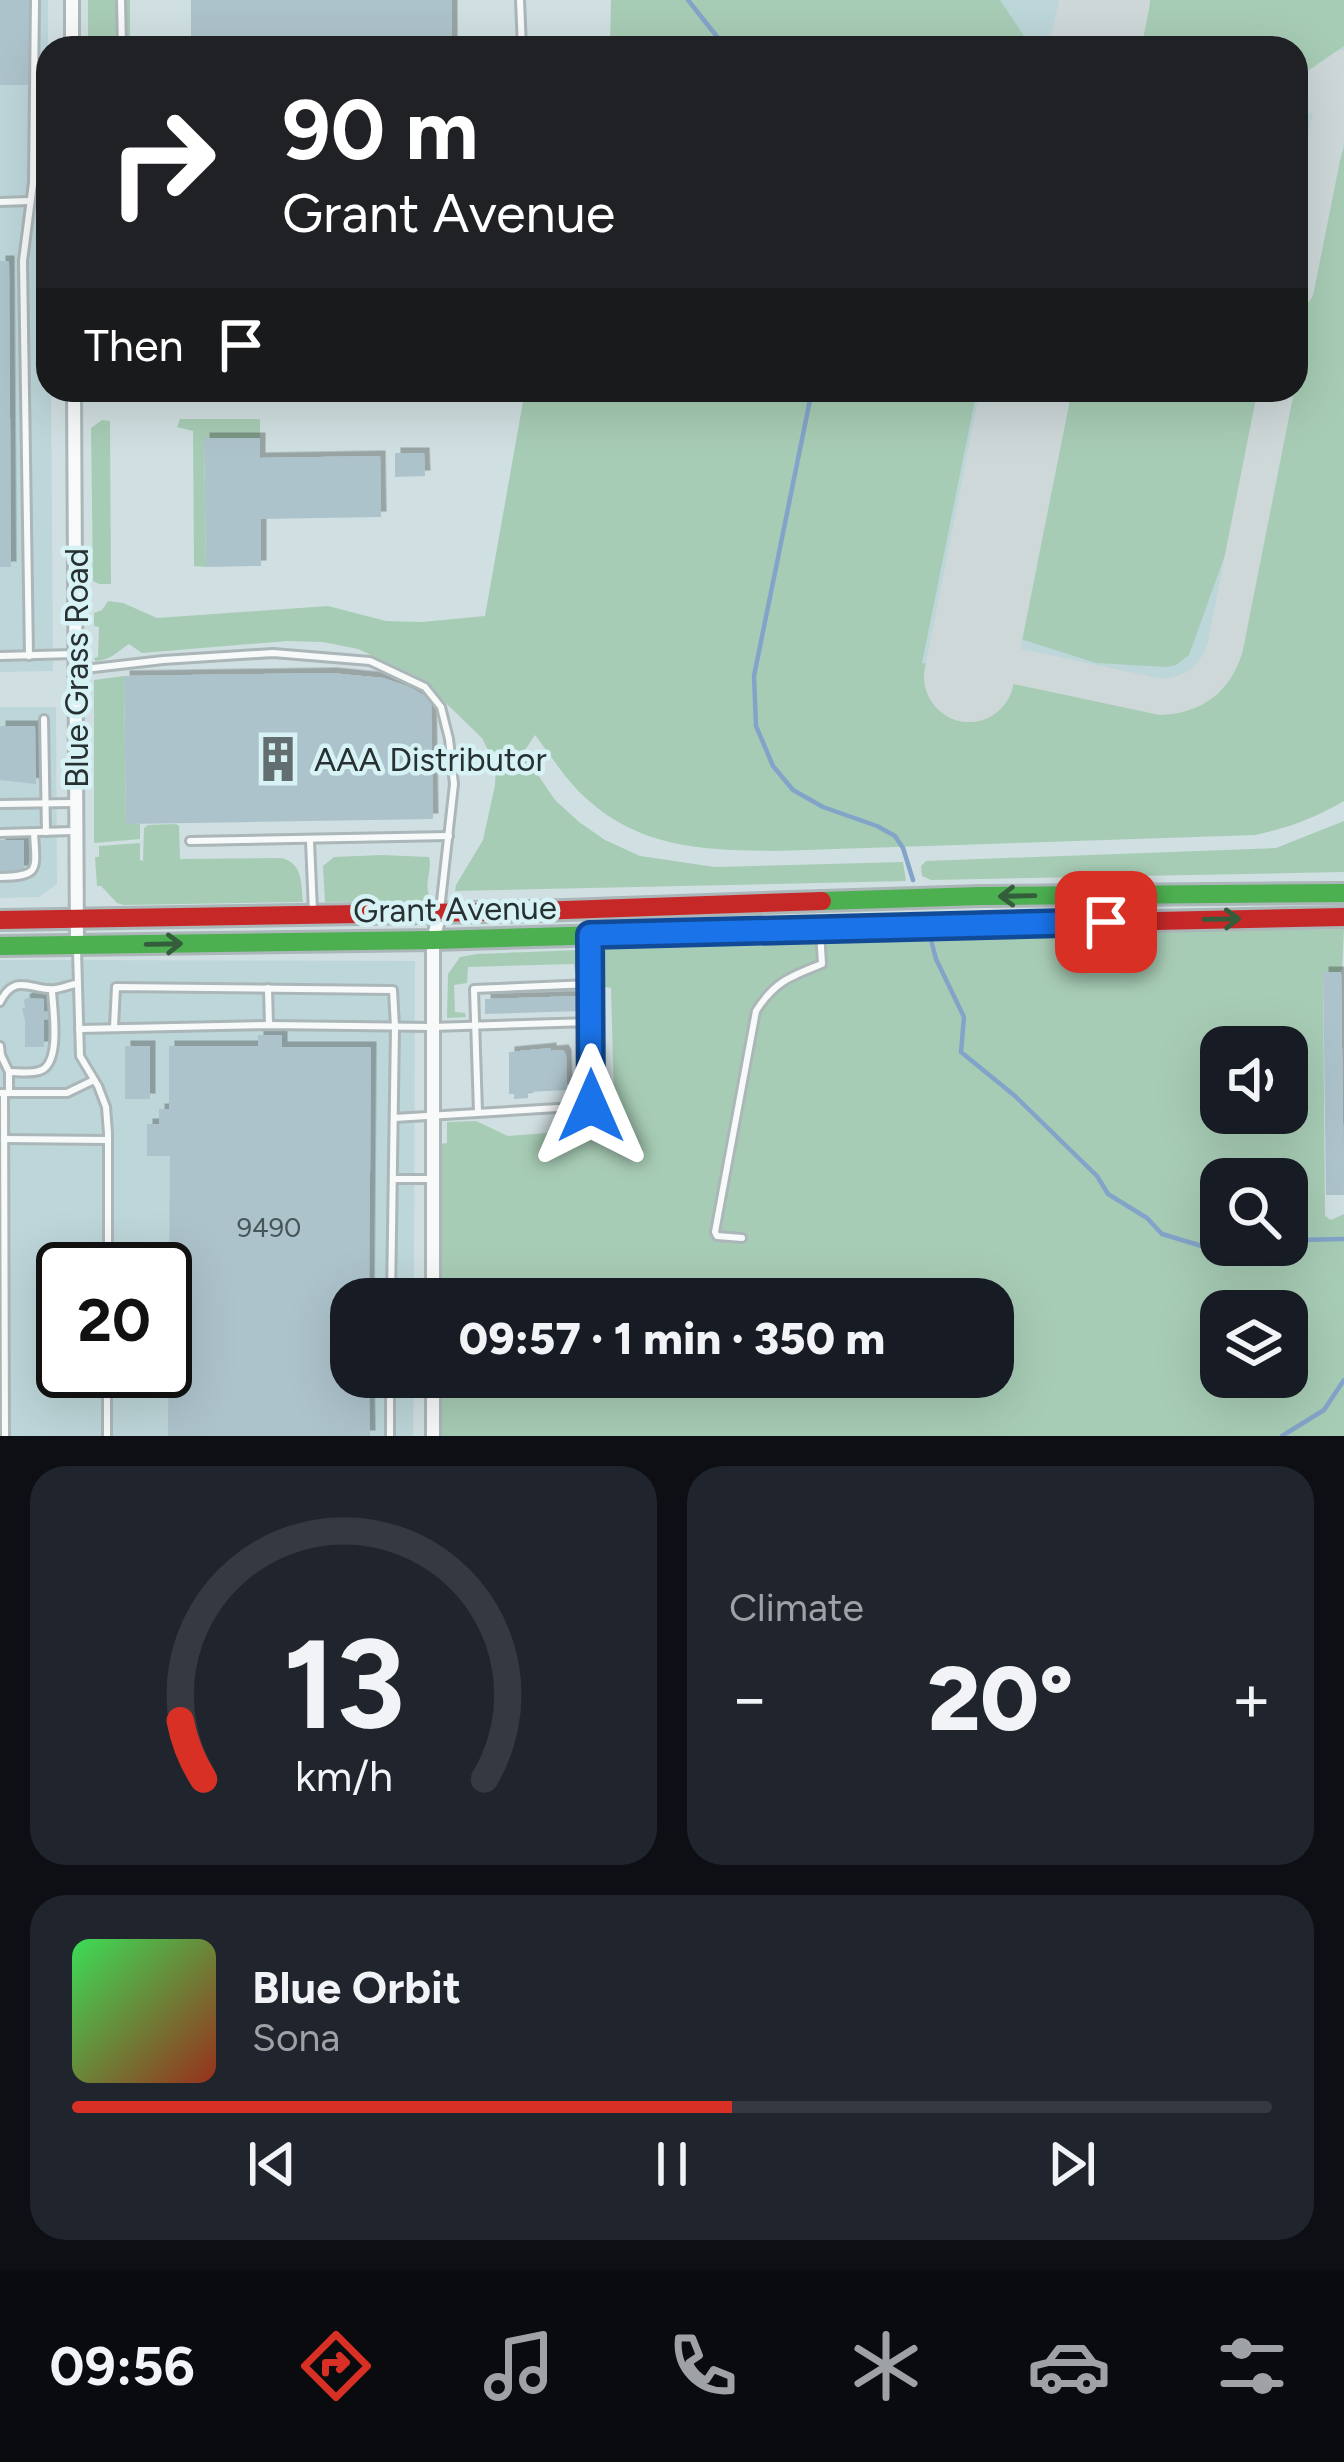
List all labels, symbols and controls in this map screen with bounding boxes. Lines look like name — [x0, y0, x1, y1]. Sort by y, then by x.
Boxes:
text: 90 m — [282, 79, 478, 180]
icon: right — [84, 84, 240, 240]
text: Grant Avenue — [282, 181, 615, 246]
icon: arrive — [208, 312, 274, 378]
text: Then — [84, 318, 184, 372]
street label: Blue Grass Road — [57, 548, 96, 788]
building icon: AAA Distributor — [253, 734, 303, 784]
place label: AAA Distributor — [314, 740, 547, 779]
pin — [1055, 871, 1157, 973]
one-way arrow — [998, 884, 1037, 907]
street label: Grant Avenue — [353, 888, 557, 930]
icon: arrive — [1073, 889, 1139, 955]
one-way arrow — [1202, 908, 1241, 931]
one-way arrow — [144, 933, 183, 956]
map controls — [1200, 1026, 1308, 1398]
button: sound — [1200, 1026, 1308, 1134]
position arrow — [528, 1043, 654, 1169]
button: search — [1200, 1158, 1308, 1266]
house number: 9490 — [237, 1211, 301, 1244]
speed limit sign: 20 — [36, 1242, 192, 1398]
button: layers — [1200, 1290, 1308, 1398]
text: 09:57 · 1 min · 350 m — [459, 1311, 885, 1365]
text: Climate — [729, 1584, 864, 1631]
text: 13 — [282, 1609, 405, 1759]
text: 20° — [927, 1644, 1074, 1753]
text: − — [729, 1658, 770, 1738]
text: + — [1231, 1658, 1272, 1738]
text: km/h — [295, 1749, 392, 1801]
text: Blue Orbit — [252, 1960, 461, 2014]
text: Sona — [252, 2014, 340, 2061]
icon: previous — [239, 2131, 305, 2197]
icon: pause — [639, 2131, 705, 2197]
icon: next — [1039, 2131, 1105, 2197]
icon: directions — [294, 2324, 378, 2408]
icon: music — [477, 2324, 561, 2408]
icon: phone — [661, 2324, 745, 2408]
icon: climate — [844, 2324, 928, 2408]
icon: car — [1027, 2324, 1111, 2408]
icon: filters — [1210, 2324, 1294, 2408]
text: 09:56 — [50, 2334, 195, 2399]

